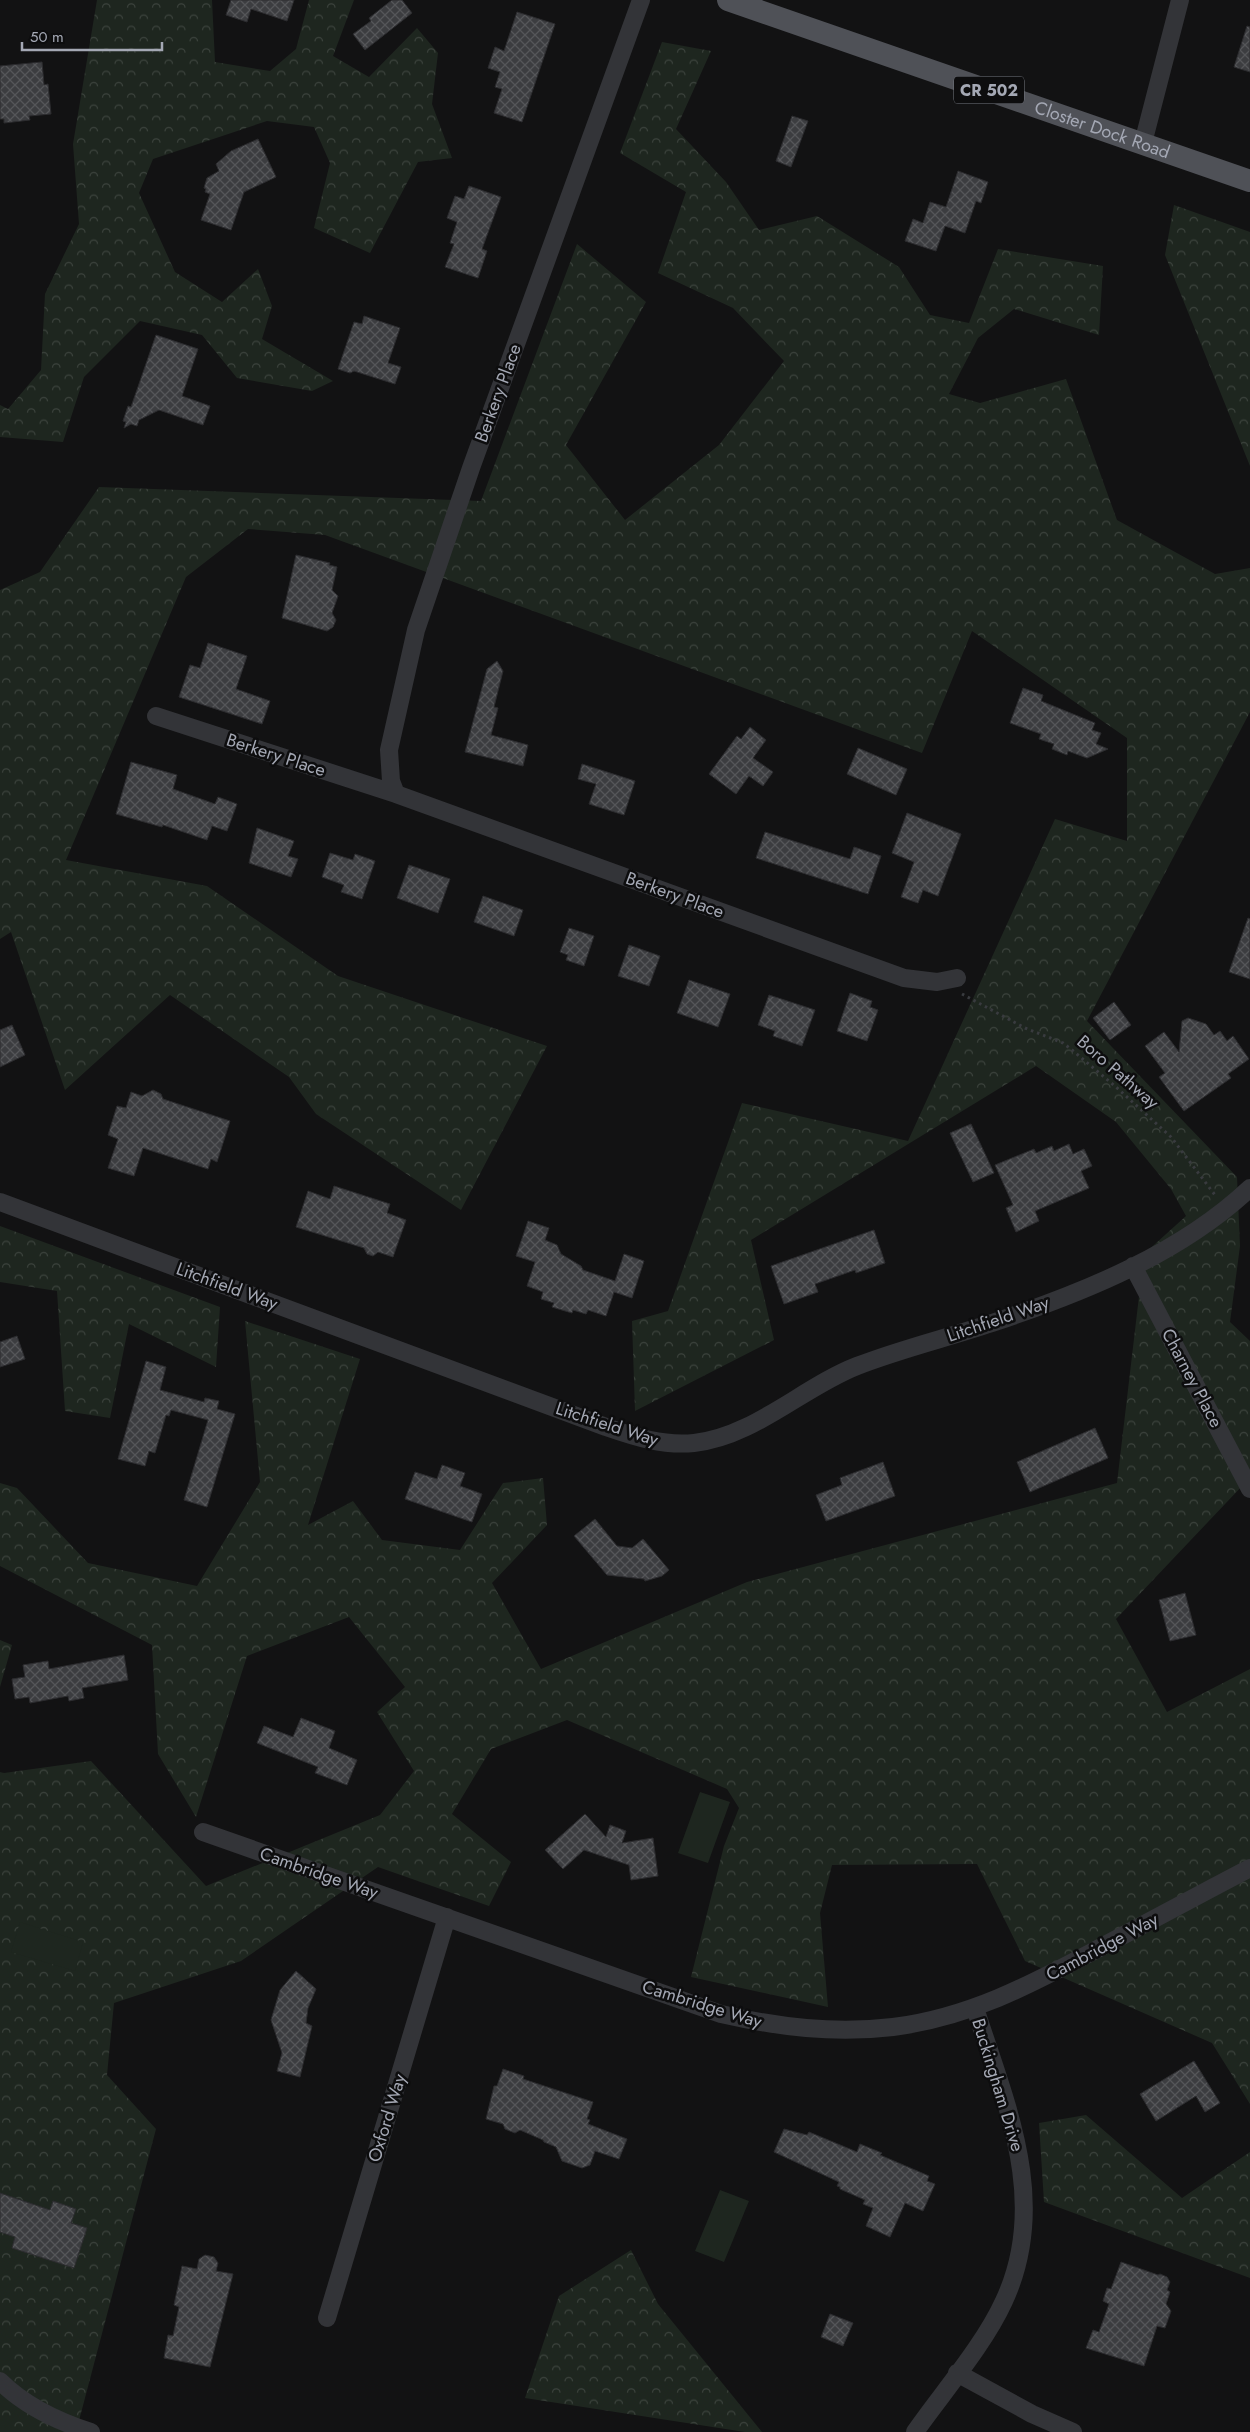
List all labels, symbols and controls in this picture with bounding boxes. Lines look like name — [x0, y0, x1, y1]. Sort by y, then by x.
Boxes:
scale bar — [22, 20, 162, 52]
text: 50 m — [30, 26, 64, 48]
road number: CR 502 — [954, 76, 1024, 104]
street label: Closter Dock Road — [1031, 94, 1173, 165]
street label: Berkery Place — [468, 340, 528, 446]
street label: Berkery Place — [223, 727, 329, 783]
street label: Berkery Place — [622, 865, 728, 925]
street label: Boro Pathway — [1071, 1029, 1165, 1115]
street label: Litchfield Way — [172, 1256, 282, 1316]
street label: Litchfield Way — [943, 1289, 1053, 1349]
street label: Charney Place — [1155, 1324, 1229, 1432]
street label: Litchfield Way — [552, 1395, 662, 1453]
street label: Cambridge Way — [256, 1841, 382, 1905]
street label: Cambridge Way — [1041, 1906, 1163, 1988]
street label: Cambridge Way — [639, 1973, 765, 2035]
street label: Buckingham Drive — [965, 2015, 1031, 2155]
street label: Oxford Way — [361, 2071, 413, 2165]

